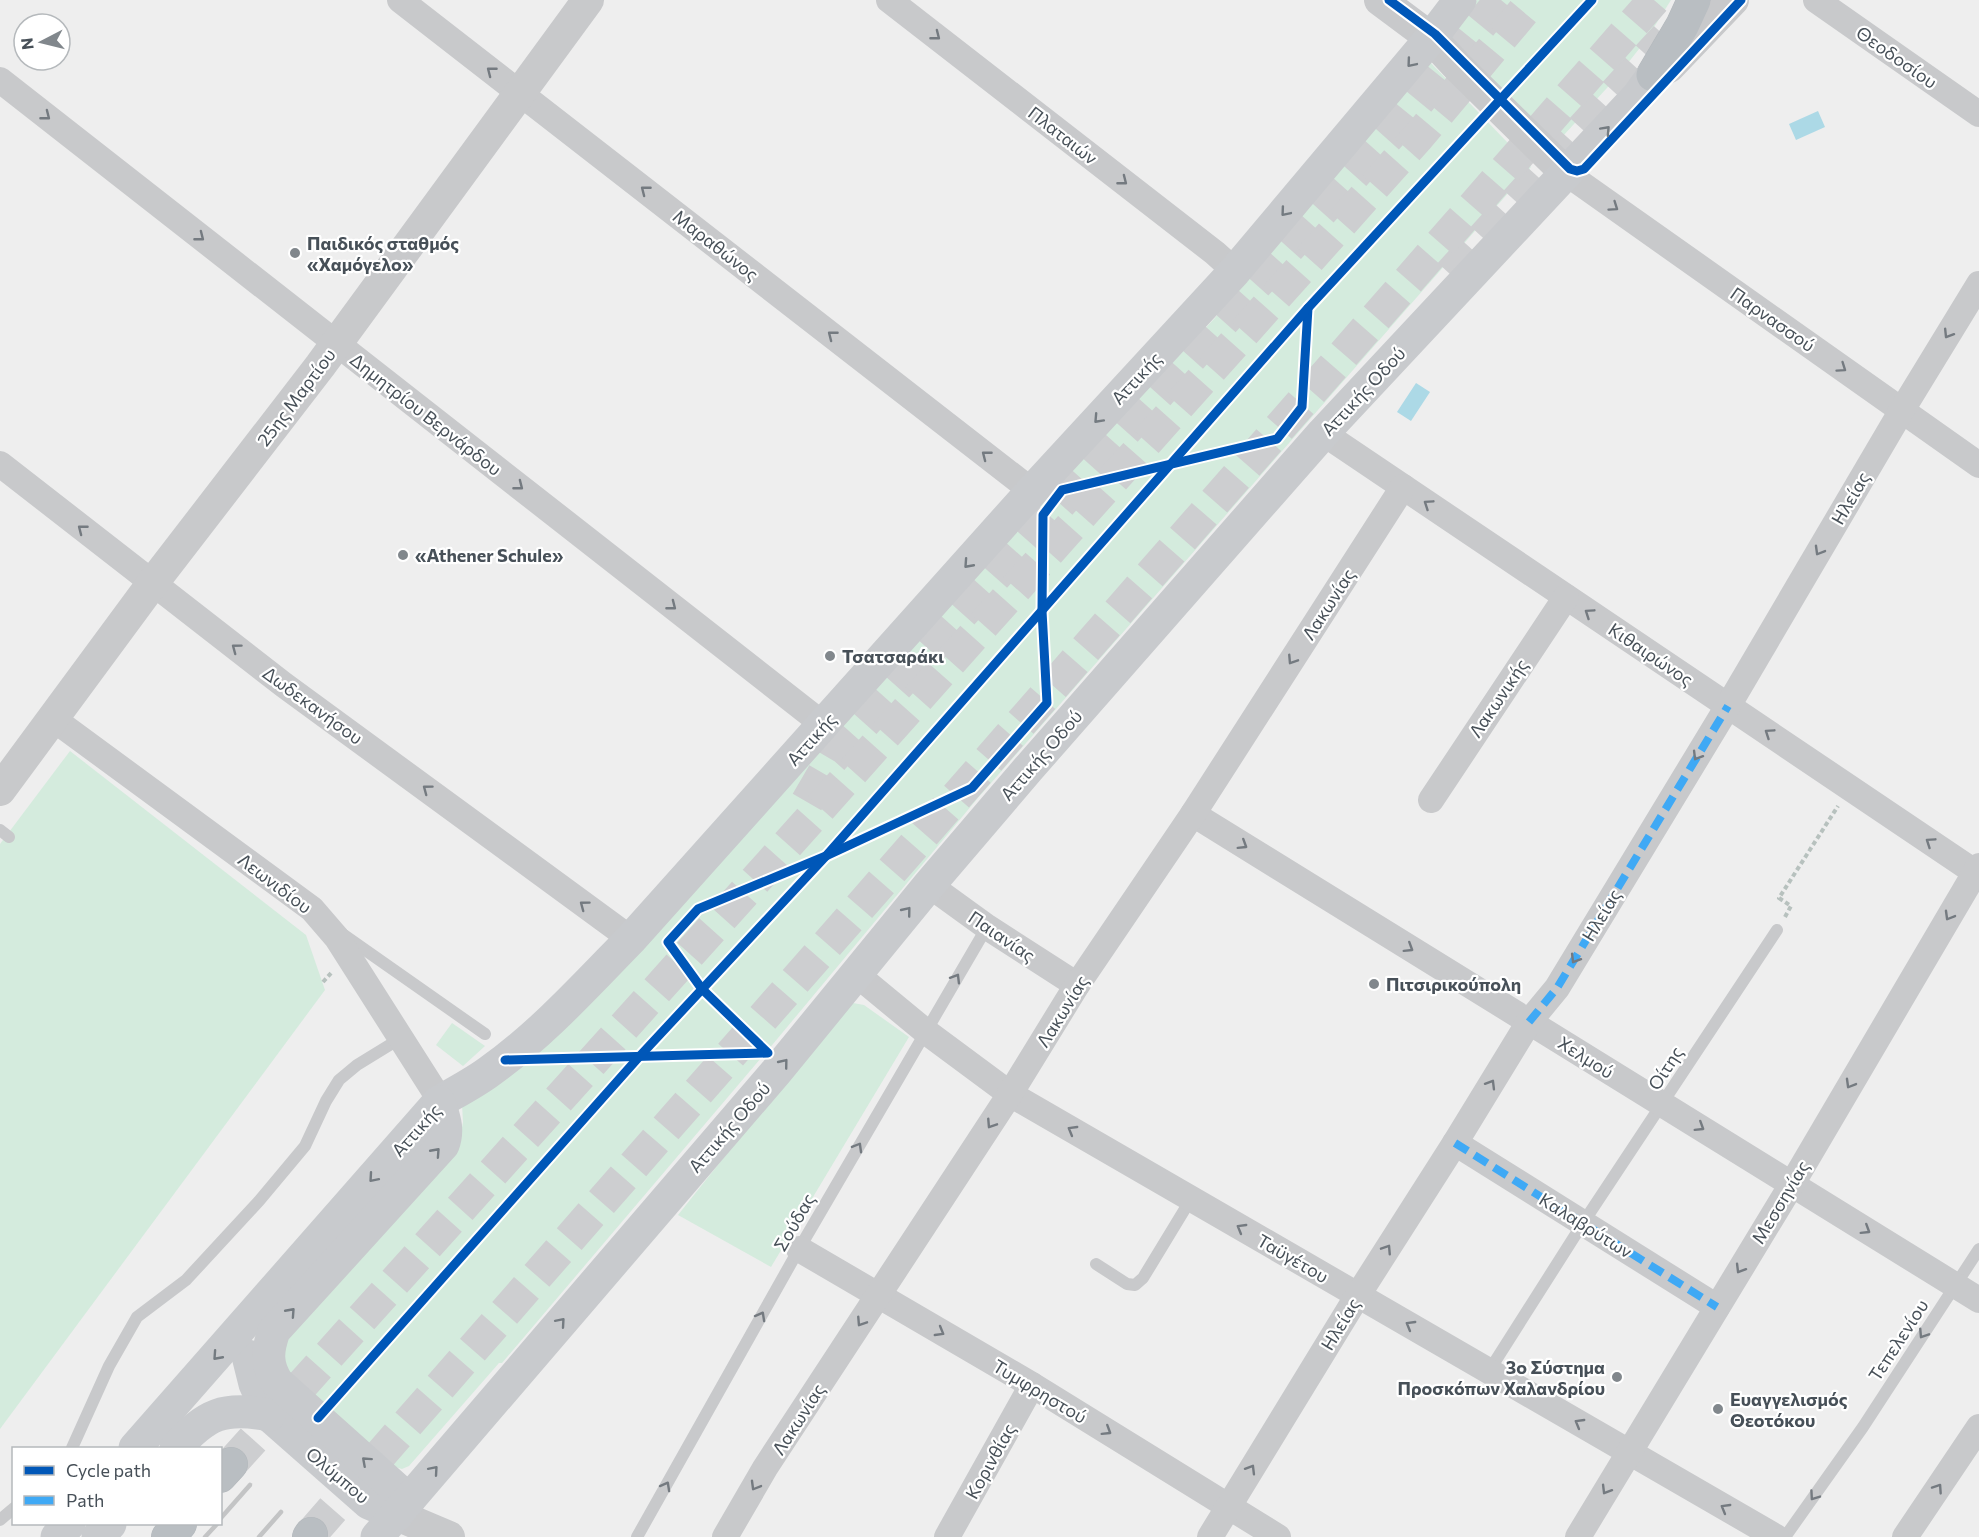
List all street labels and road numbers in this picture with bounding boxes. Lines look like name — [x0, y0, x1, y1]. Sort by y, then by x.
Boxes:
street label: Θεοδοσίου — [1852, 21, 1942, 93]
street label: Πλαταιών — [1024, 101, 1102, 169]
street label: Μαραθώνος — [669, 205, 763, 285]
street label: Παρνασσού — [1727, 282, 1819, 356]
street label: Αττικής Οδού — [1316, 342, 1410, 440]
street label: 25ης Μαρτίου — [252, 344, 340, 450]
street label: Αττικής — [1106, 347, 1166, 409]
street label: Δημητρίου Βερνάρδου — [346, 348, 506, 480]
street label: Ηλείας — [1826, 468, 1874, 528]
street label: Λακωνίας — [1297, 564, 1359, 644]
street label: Κιθαιρώνος — [1605, 618, 1697, 690]
street label: Λακωνικής — [1464, 654, 1532, 741]
street label: Δωδεκανήσου — [259, 661, 367, 749]
street label: Αττικής Οδού — [996, 705, 1086, 805]
street label: Αττικής — [782, 708, 840, 770]
street label: Λεωνιδίου — [234, 848, 316, 918]
street label: Ηλείας — [1577, 885, 1625, 945]
street label: Παιανίας — [965, 906, 1039, 966]
street label: Λακωνίας — [1031, 971, 1093, 1051]
street label: Χελμού — [1554, 1031, 1618, 1083]
street label: Οίτης — [1643, 1042, 1687, 1094]
street label: Αττικής Οδού — [684, 1077, 774, 1177]
street label: Αττικής — [387, 1099, 445, 1161]
street label: Μεσσηνίας — [1747, 1156, 1813, 1248]
street label: Καλαβρύτων — [1535, 1188, 1637, 1262]
street label: Σούδας — [769, 1189, 819, 1255]
street label: Ταϋγέτου — [1253, 1229, 1333, 1287]
street label: Ηλείας — [1316, 1294, 1364, 1354]
street label: Τεπελενίου — [1863, 1295, 1933, 1385]
street label: Τυμφρηστού — [989, 1354, 1091, 1428]
street label: Λακωνίας — [767, 1379, 829, 1459]
street label: Κορινθίας — [960, 1419, 1020, 1503]
street label: Ολύμπου — [302, 1442, 374, 1508]

